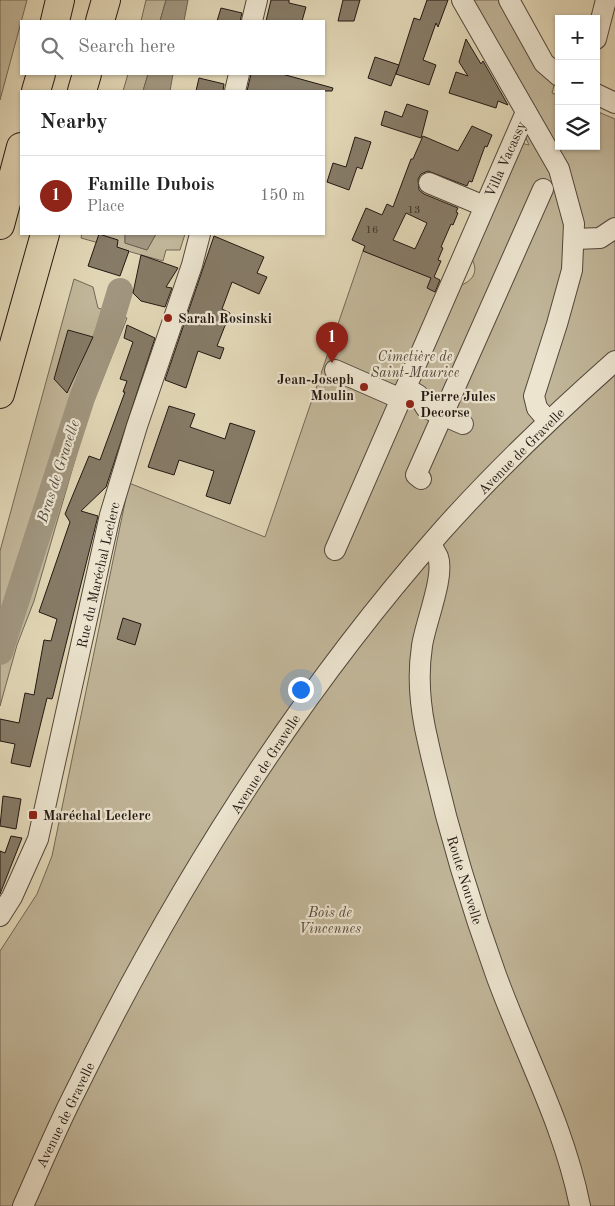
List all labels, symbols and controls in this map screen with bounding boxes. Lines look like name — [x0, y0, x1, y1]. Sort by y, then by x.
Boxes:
map controls — [555, 15, 600, 150]
button: + — [555, 15, 600, 60]
search box — [20, 20, 325, 75]
icon: search — [38, 34, 66, 62]
text: Search here — [78, 38, 175, 57]
button: − — [555, 60, 600, 105]
button: layers — [555, 105, 600, 150]
text: Nearby — [40, 112, 108, 133]
street label: Villa Vacassy — [483, 119, 529, 200]
text: Famille Dubois — [87, 176, 214, 195]
text: 1 — [51, 188, 61, 204]
text: 150 m — [260, 188, 305, 204]
text: Place — [87, 199, 124, 215]
house number: 13 — [408, 205, 420, 216]
house number: 16 — [366, 225, 378, 236]
marker: Sarah Rosinski — [162, 312, 174, 324]
place label: Sarah Rosinski — [178, 312, 272, 326]
pin: 1 — [316, 322, 348, 363]
park label: Cimetière de Saint-Maurice — [371, 350, 460, 380]
place label: Jean-Joseph Moulin — [277, 373, 354, 403]
marker: Jean-Joseph Moulin — [358, 381, 370, 393]
place label: Pierre Jules Decorse — [420, 390, 495, 420]
marker: Pierre Jules Decorse — [404, 398, 416, 410]
street label: Avenue de Gravelle — [476, 406, 568, 498]
water label: Bras de Gravelle — [35, 418, 83, 526]
street label: Rue du Maréchal Leclerc — [75, 501, 123, 650]
your location — [288, 677, 314, 703]
street label: Avenue de Gravelle — [229, 712, 303, 817]
marker: Maréchal Leclerc — [27, 809, 39, 821]
place label: Maréchal Leclerc — [43, 809, 151, 823]
street label: Route Nouvelle — [444, 834, 484, 926]
park label: Bois de Vincennes — [299, 906, 361, 936]
street label: Avenue de Gravelle — [34, 1060, 98, 1170]

